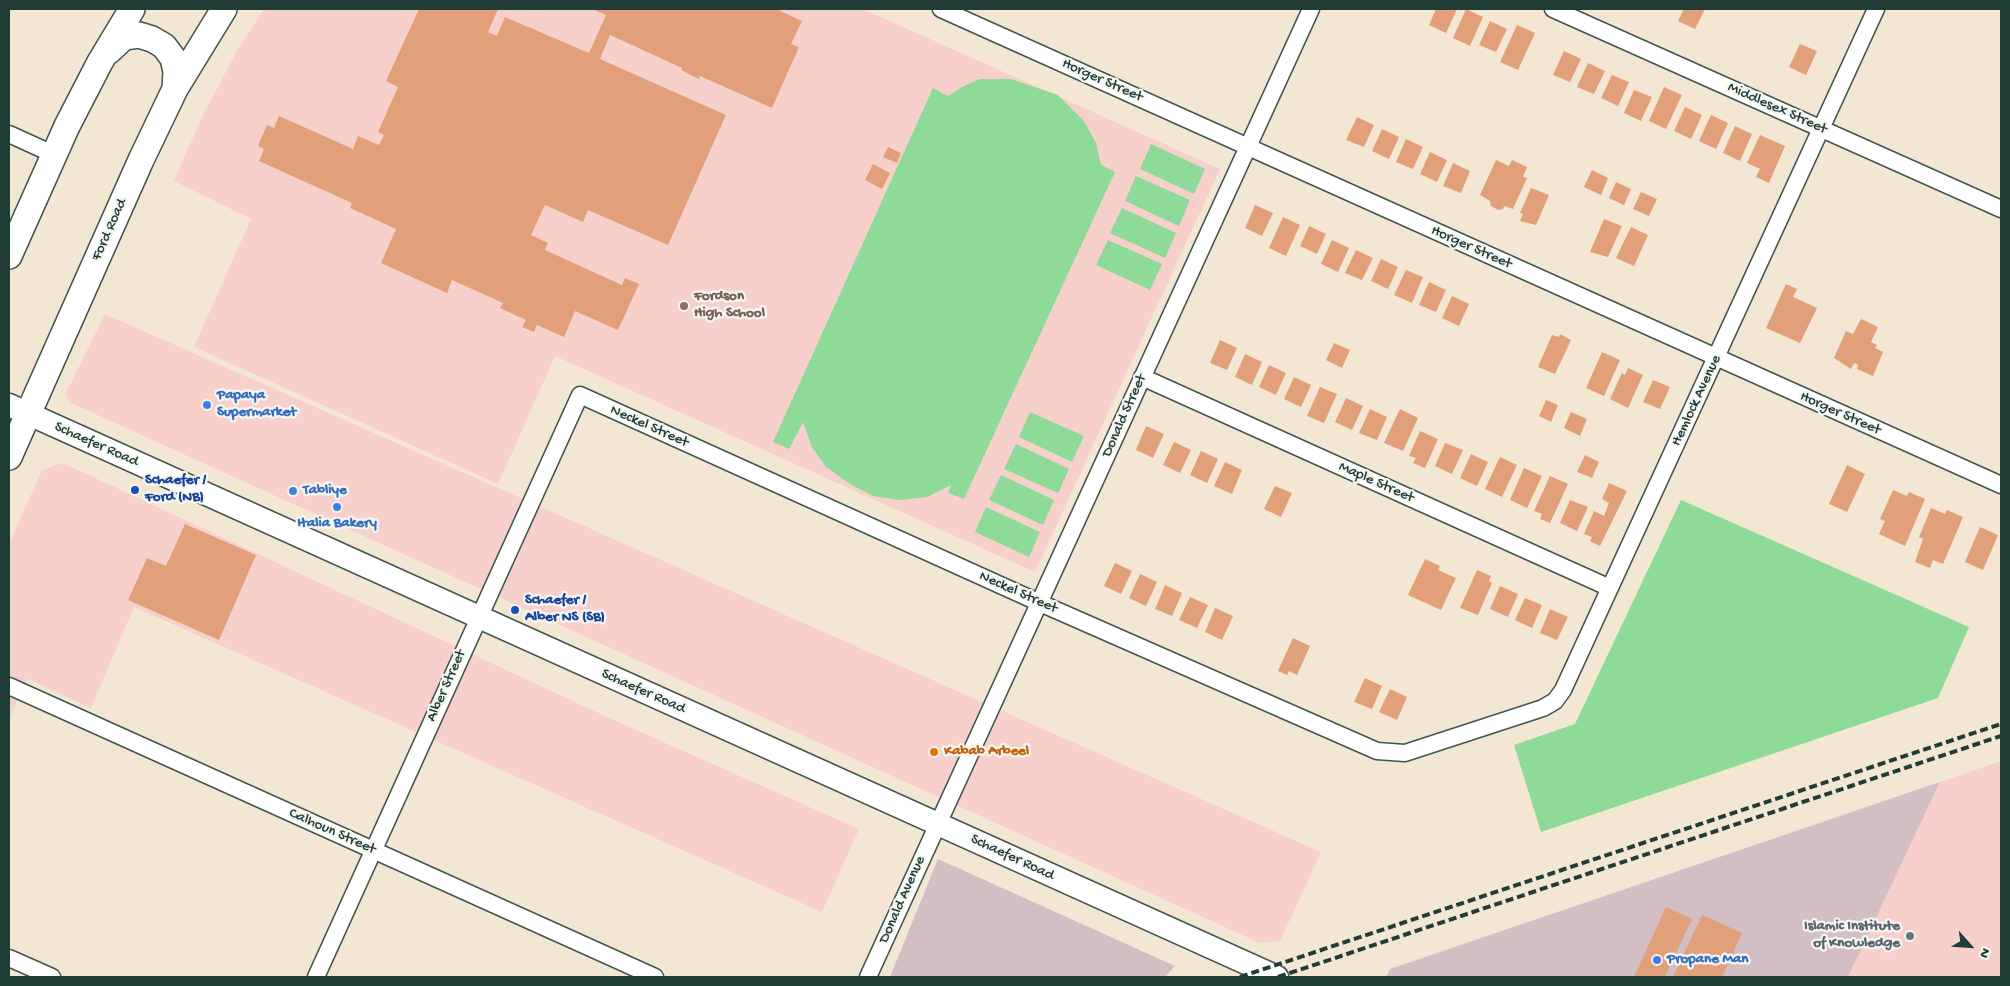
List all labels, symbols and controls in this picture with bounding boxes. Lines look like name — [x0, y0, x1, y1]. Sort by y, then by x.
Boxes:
street label: Horger Street — [1059, 55, 1145, 107]
street label: Middlesex Street — [1724, 79, 1830, 139]
street label: Ford Road — [88, 196, 132, 264]
street label: Horger Street — [1428, 222, 1514, 274]
place label: Fordson High School — [694, 288, 765, 323]
marker: Fordson High School — [678, 300, 690, 312]
street label: Hemlock Avenue — [1668, 353, 1726, 449]
street label: Donald Street — [1099, 372, 1151, 460]
place label: Papaya Supermarket — [217, 387, 296, 422]
street label: Horger Street — [1797, 388, 1883, 440]
marker: Papaya Supermarket — [201, 399, 213, 411]
street label: Neckel Street — [607, 402, 691, 452]
street label: Schaefer Road — [51, 418, 141, 472]
street label: Maple Street — [1335, 458, 1417, 508]
place label: Schaefer / Ford (NB) — [145, 472, 206, 507]
place label: Tabliye — [303, 482, 347, 500]
marker: Schaefer / Ford (NB) — [129, 484, 141, 496]
marker: Tabliye — [287, 485, 299, 497]
marker: Italia Bakery — [331, 501, 343, 513]
place label: Italia Bakery — [297, 515, 377, 533]
street label: Neckel Street — [976, 568, 1060, 618]
place label: Schaefer / Alber NS (SB) — [525, 592, 605, 627]
marker: Schaefer / Alber NS (SB) — [509, 604, 521, 616]
street label: Alber Street — [423, 647, 471, 725]
street label: Schaefer Road — [598, 665, 688, 719]
place label: Kabab Arbeel — [944, 743, 1029, 761]
marker: Kabab Arbeel — [928, 746, 940, 758]
street label: Calhoun Street — [286, 805, 378, 859]
street label: Schaefer Road — [967, 831, 1057, 885]
street label: Donald Avenue — [876, 854, 930, 946]
place label: Islamic Institute of Knowledge — [1804, 918, 1900, 953]
north arrow — [1945, 921, 1995, 971]
marker: Islamic Institute of Knowledge — [1904, 930, 1916, 942]
text: N — [1974, 945, 1994, 961]
place label: Propane Man — [1667, 951, 1748, 969]
marker: Propane Man — [1651, 954, 1663, 966]

